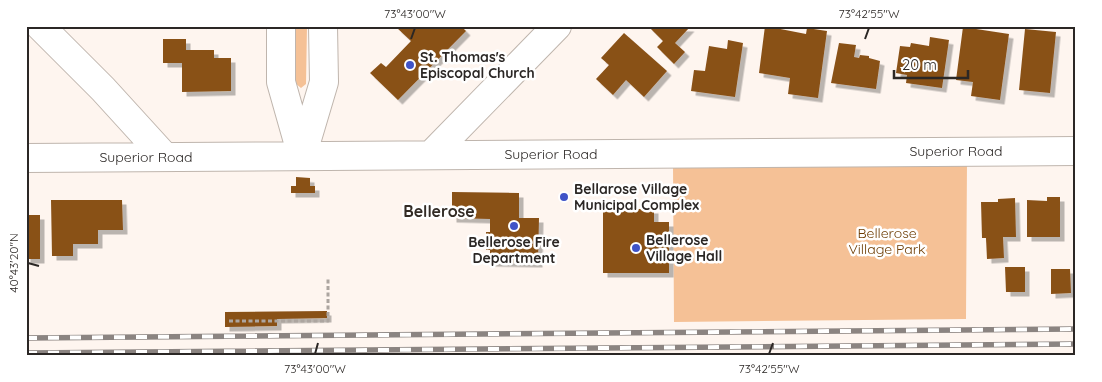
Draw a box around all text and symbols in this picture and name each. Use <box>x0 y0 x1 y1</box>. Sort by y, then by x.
text: 73°43'00"W <box>384 6 446 21</box>
text: 73°42'55"W <box>839 6 900 21</box>
place label: St. Thomas's Episcopal Church <box>420 48 535 82</box>
scale bar <box>894 48 968 80</box>
text: 20 m <box>902 55 937 74</box>
marker: St. Thomas's Episcopal Church <box>404 59 416 71</box>
street label: Superior Road <box>909 142 1003 160</box>
street label: Superior Road <box>504 145 598 163</box>
street label: Superior Road <box>99 148 193 166</box>
place label: Bellarose Village Municipal Complex <box>574 180 699 214</box>
marker: Bellarose Village Municipal Complex <box>558 191 570 203</box>
district label: Bellerose <box>403 201 475 221</box>
marker: Bellerose Fire Department <box>508 220 520 232</box>
park label: Bellerose Village Park <box>848 224 926 258</box>
place label: Bellerose Village Hall <box>646 231 722 265</box>
text: 40°43'20"N <box>6 233 21 293</box>
place label: Bellerose Fire Department <box>468 233 560 267</box>
marker: Bellerose Village Hall <box>630 242 642 254</box>
text: 73°43'00"W <box>284 361 346 376</box>
text: 73°42'55"W <box>739 361 800 376</box>

